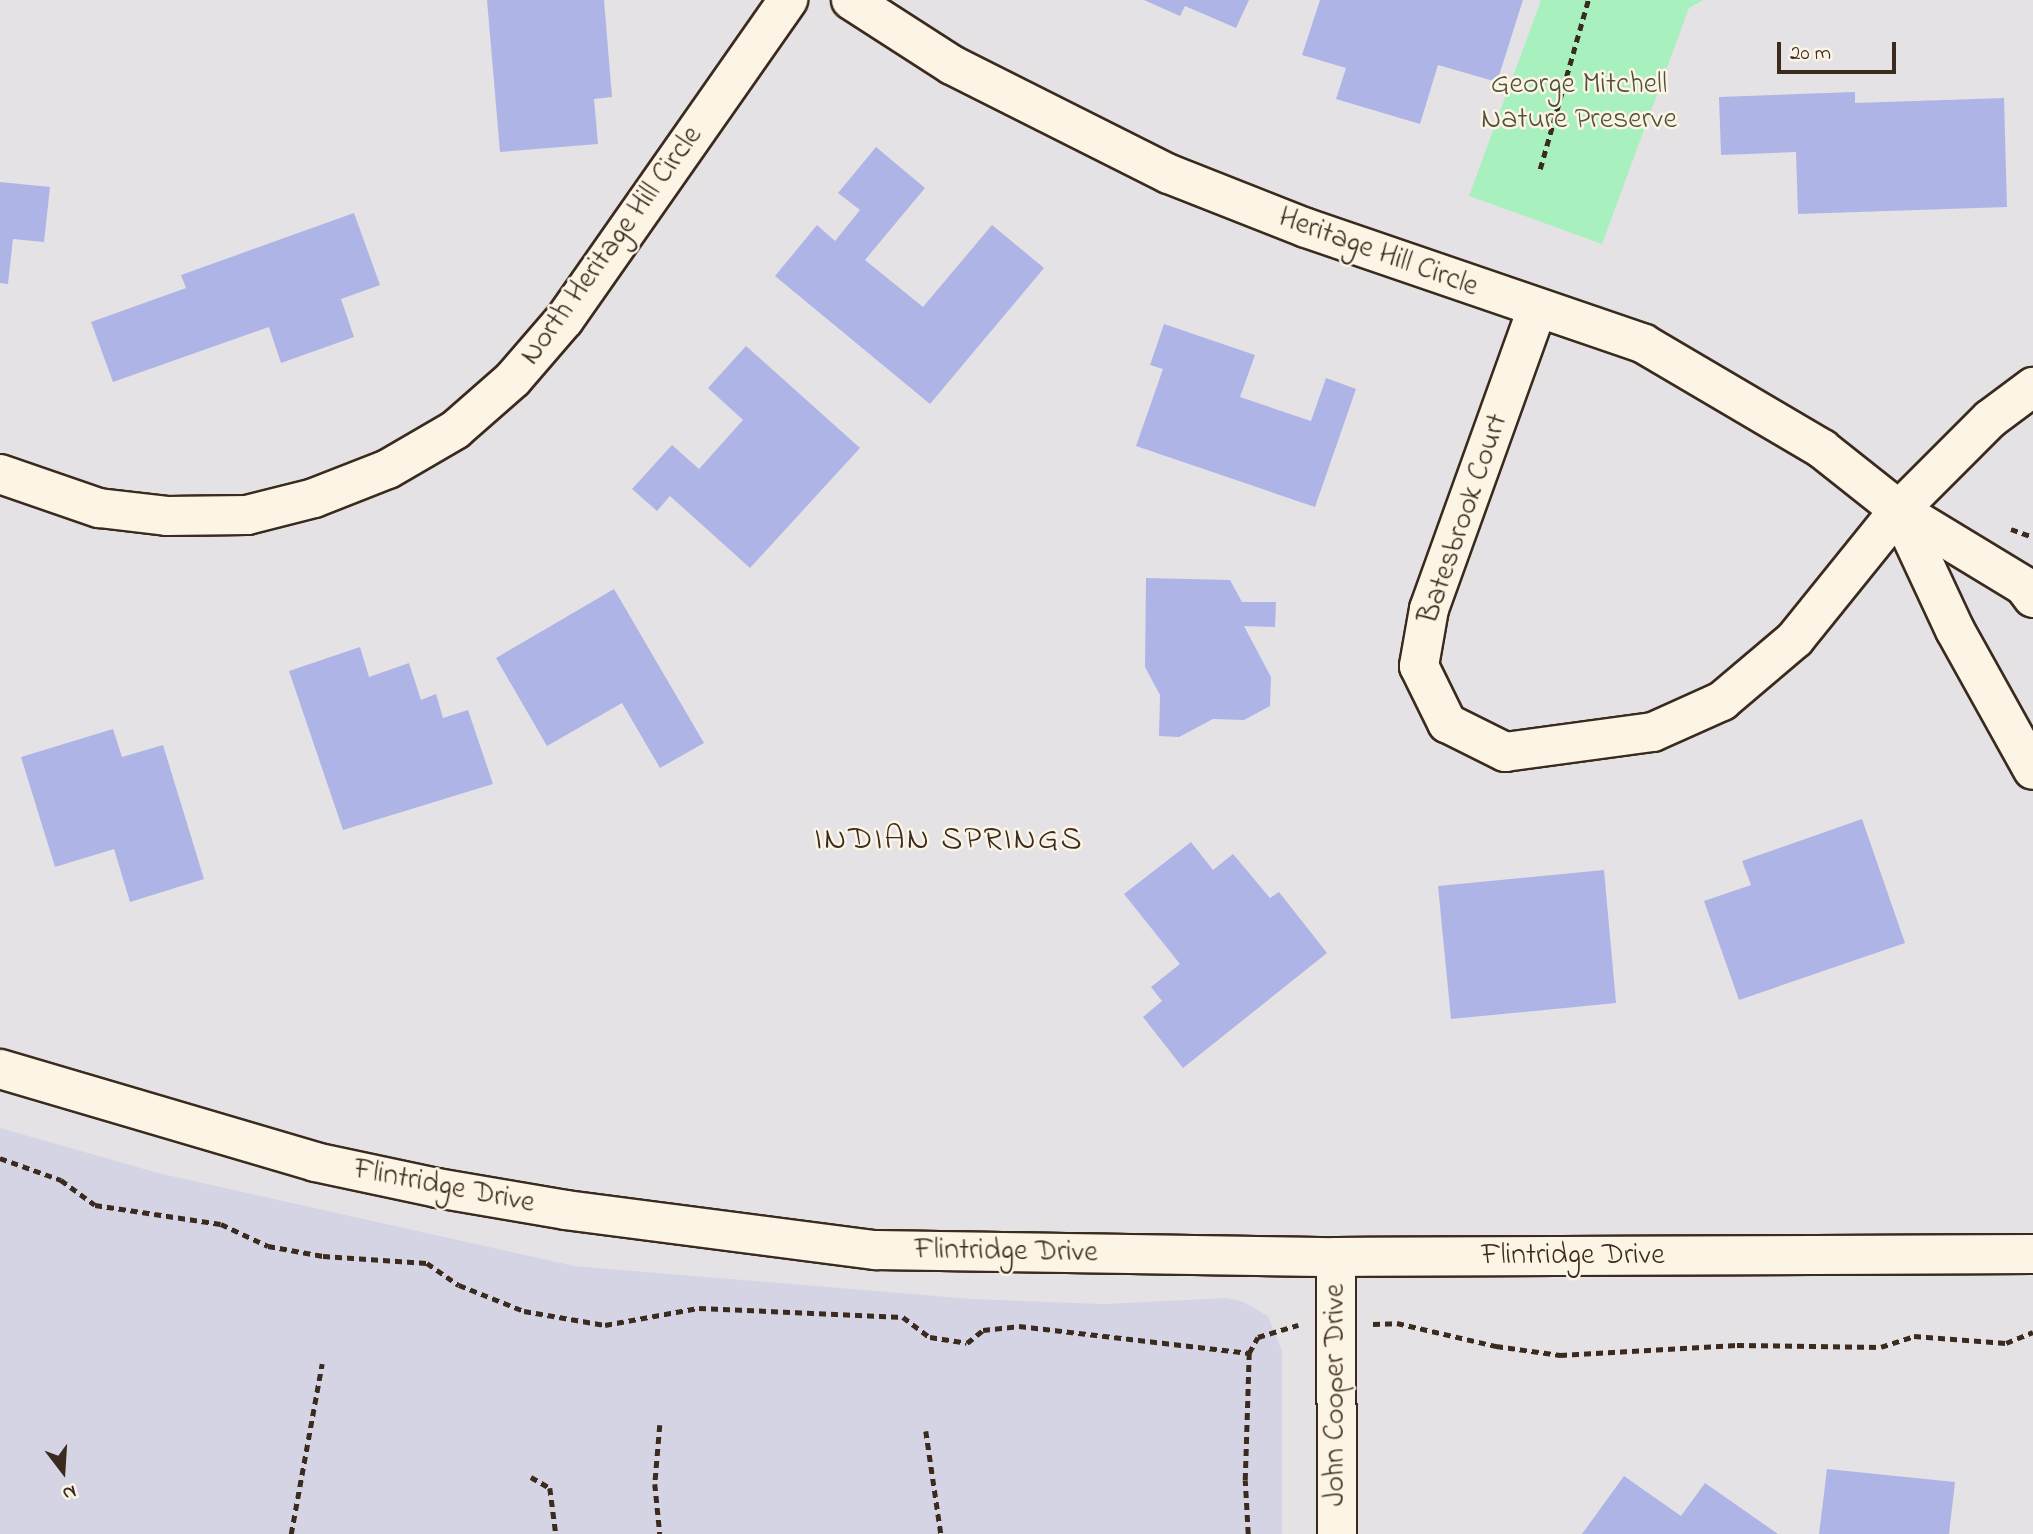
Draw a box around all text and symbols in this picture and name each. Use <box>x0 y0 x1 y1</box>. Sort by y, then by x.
scale bar <box>1781 28 1900 72</box>
text: 20 m <box>1790 39 1831 69</box>
park label: George Mitchell Nature Preserve <box>1481 67 1677 138</box>
street label: North Heritage Hill Circle <box>513 119 711 373</box>
street label: Heritage Hill Circle <box>1273 200 1483 306</box>
street label: Batesbrook Court <box>1411 409 1517 629</box>
district label: INDIAN SPRINGS <box>816 821 1082 861</box>
street label: Flintridge Drive <box>351 1152 537 1222</box>
street label: Flintridge Drive <box>914 1232 1098 1272</box>
street label: Flintridge Drive <box>1481 1238 1665 1274</box>
street label: John Cooper Drive <box>1318 1284 1354 1506</box>
north arrow <box>28 1436 98 1506</box>
text: N <box>59 1477 79 1506</box>

